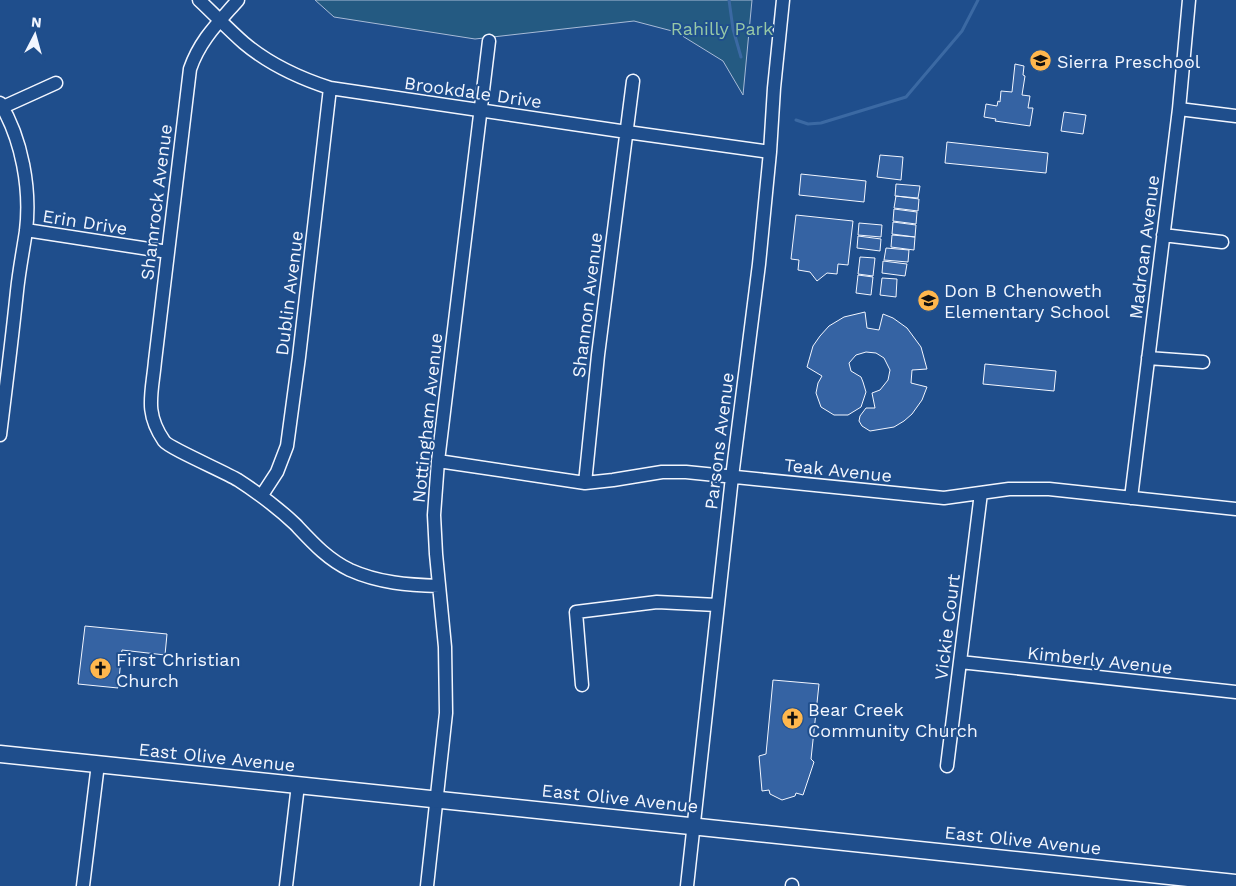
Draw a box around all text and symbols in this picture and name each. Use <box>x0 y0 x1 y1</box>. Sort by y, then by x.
north arrow <box>10 10 60 60</box>
text: N <box>30 14 42 31</box>
park label: Rahilly Park <box>671 18 773 39</box>
school or university icon: Sierra Preschool <box>1029 49 1053 73</box>
place label: Sierra Preschool <box>1057 51 1201 72</box>
street label: Brookdale Drive <box>403 72 543 112</box>
street label: Shamrock Avenue <box>136 123 176 281</box>
street label: Madroan Avenue <box>1125 174 1163 320</box>
street label: Erin Drive <box>41 205 129 239</box>
street label: Dublin Avenue <box>271 229 307 357</box>
street label: Shannon Avenue <box>568 231 606 379</box>
place label: Don B Chenoweth Elementary School <box>944 280 1110 322</box>
school or university icon: Don B Chenoweth Elementary School <box>916 288 940 312</box>
street label: Nottingham Avenue <box>408 332 446 504</box>
street label: Parsons Avenue <box>700 371 738 511</box>
street label: Teak Avenue <box>783 454 893 486</box>
street label: Vickie Court <box>930 572 964 681</box>
street label: Kimberly Avenue <box>1026 642 1174 678</box>
place label: First Christian Church <box>116 649 241 691</box>
church icon: First Christian Church <box>88 657 112 681</box>
place label: Bear Creek Community Church <box>808 699 978 741</box>
church icon: Bear Creek Community Church <box>780 707 804 731</box>
street label: East Olive Avenue <box>138 738 296 776</box>
street label: East Olive Avenue <box>541 779 699 817</box>
street label: East Olive Avenue <box>944 821 1102 859</box>

